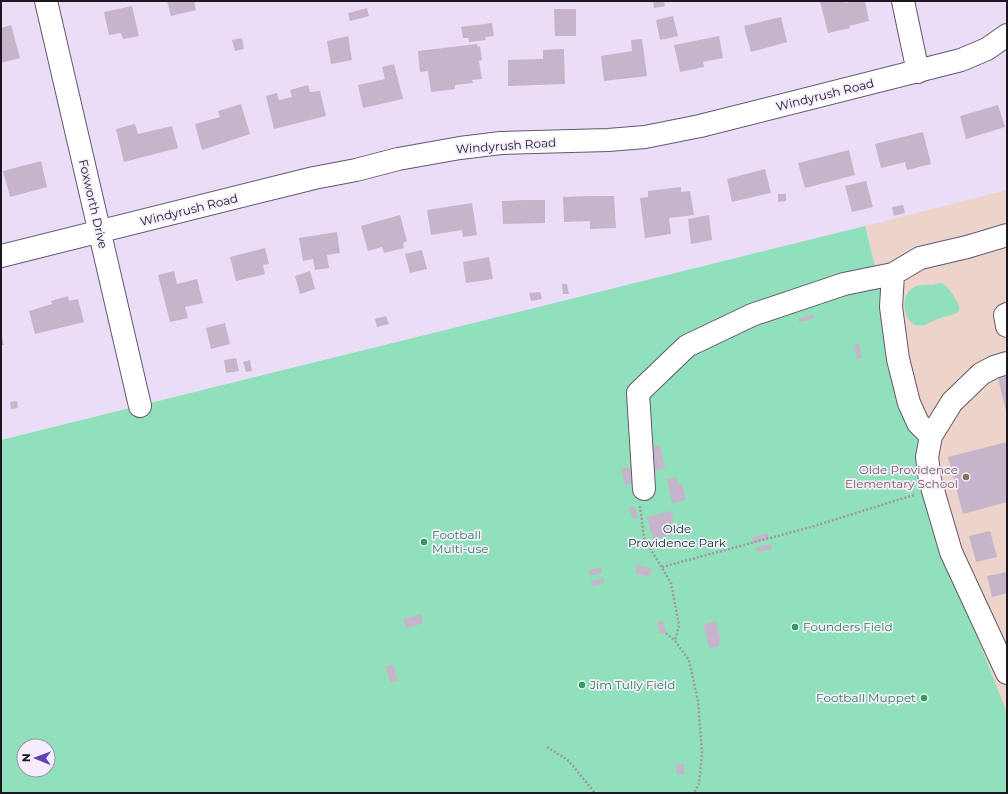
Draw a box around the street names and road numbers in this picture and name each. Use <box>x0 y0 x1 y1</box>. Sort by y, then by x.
street label: Windyrush Road <box>774 75 875 114</box>
street label: Windyrush Road <box>455 135 557 156</box>
street label: Foxworth Drive <box>76 158 111 250</box>
street label: Windyrush Road <box>138 190 239 229</box>

